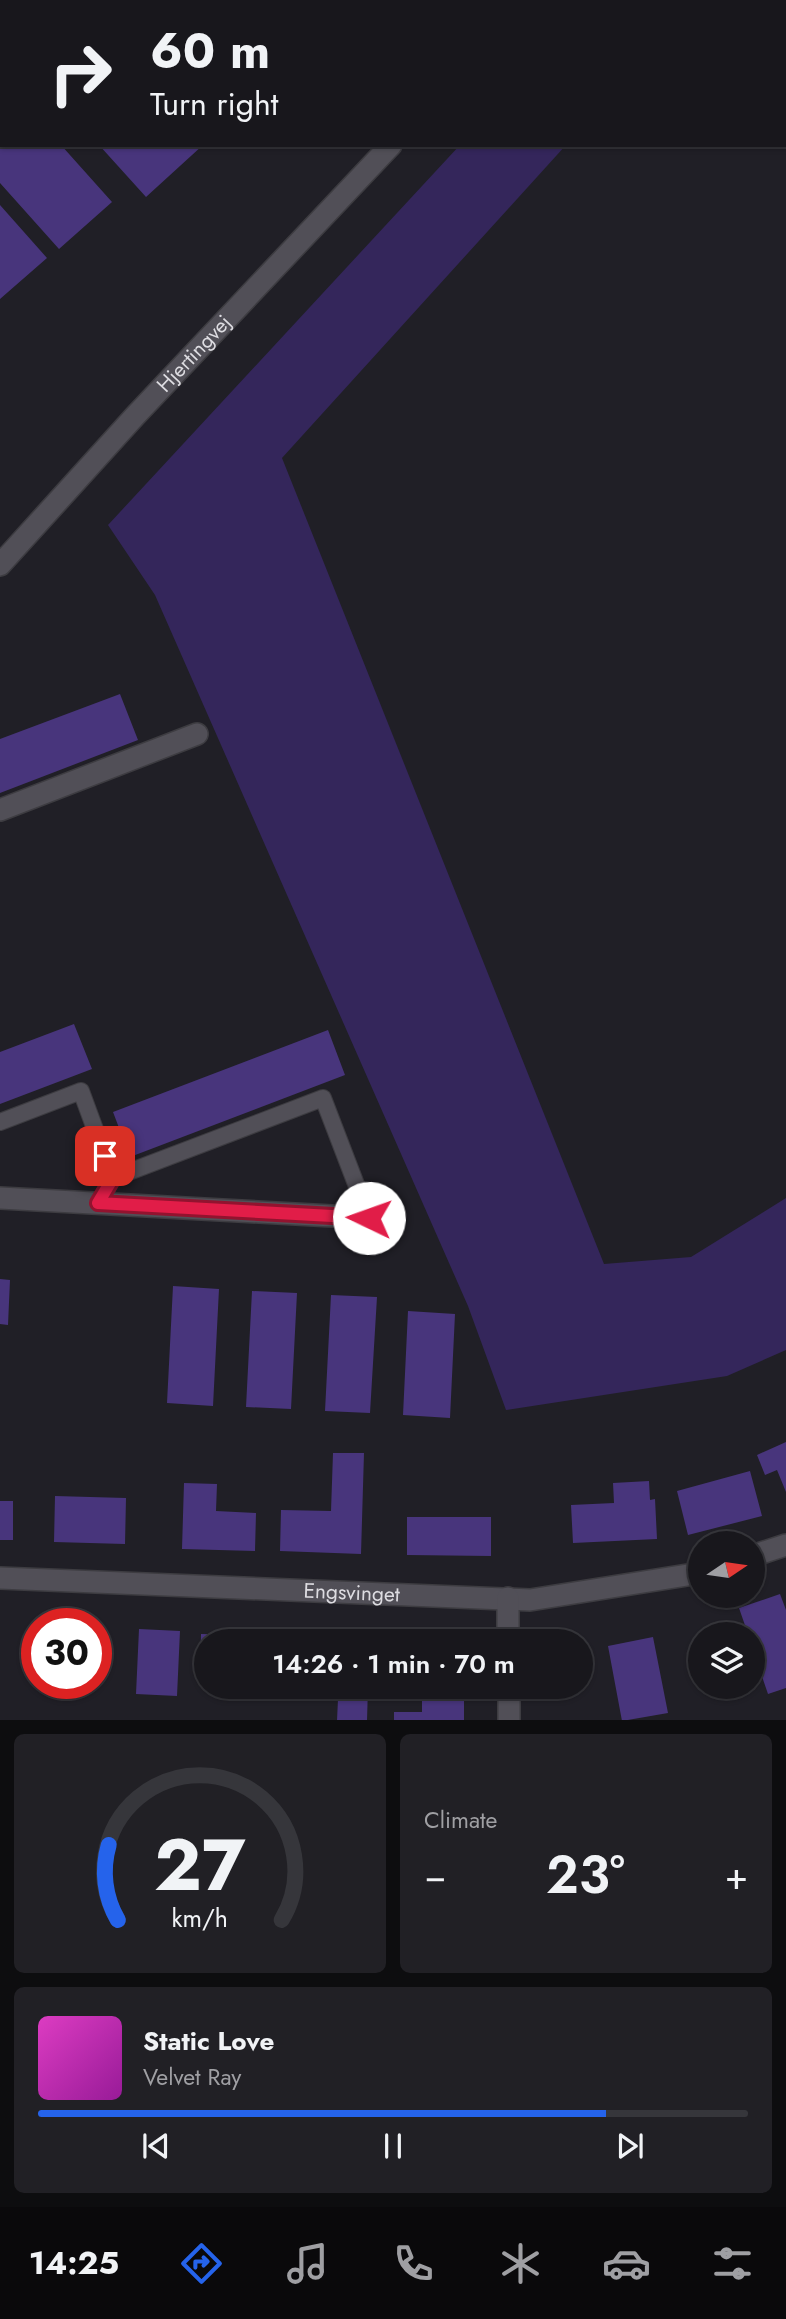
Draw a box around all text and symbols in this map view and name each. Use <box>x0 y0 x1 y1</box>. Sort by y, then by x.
text: 60 m <box>150 16 270 86</box>
icon: right <box>35 28 126 119</box>
text: Turn right <box>150 81 279 127</box>
street label: Hjertingvej <box>150 308 238 399</box>
pin <box>75 1126 135 1186</box>
icon: arrive <box>86 1137 124 1175</box>
position arrow <box>332 1181 406 1255</box>
north arrow <box>688 1531 765 1608</box>
map controls <box>688 1531 765 1699</box>
street label: Engsvinget <box>303 1576 401 1610</box>
speed limit sign: 30 <box>21 1608 112 1699</box>
button: layers <box>688 1622 765 1699</box>
text: 14:26 · 1 min · 70 m <box>272 1645 515 1683</box>
text: Climate <box>424 1803 497 1837</box>
text: 27 <box>154 1812 246 1917</box>
text: 23° <box>546 1837 625 1913</box>
text: − <box>424 1848 446 1903</box>
text: + <box>725 1848 748 1903</box>
text: km/h <box>172 1899 228 1935</box>
text: Static Love <box>143 2022 275 2060</box>
text: Velvet Ray <box>143 2060 241 2094</box>
icon: previous <box>137 2127 175 2165</box>
icon: pause <box>374 2127 412 2165</box>
icon: next <box>611 2127 649 2165</box>
icon: directions <box>177 2239 226 2288</box>
icon: music <box>283 2239 332 2288</box>
icon: phone <box>389 2239 438 2288</box>
icon: climate <box>496 2239 545 2288</box>
icon: car <box>602 2239 651 2288</box>
icon: filters <box>708 2239 757 2288</box>
text: 14:25 <box>29 2240 119 2286</box>

